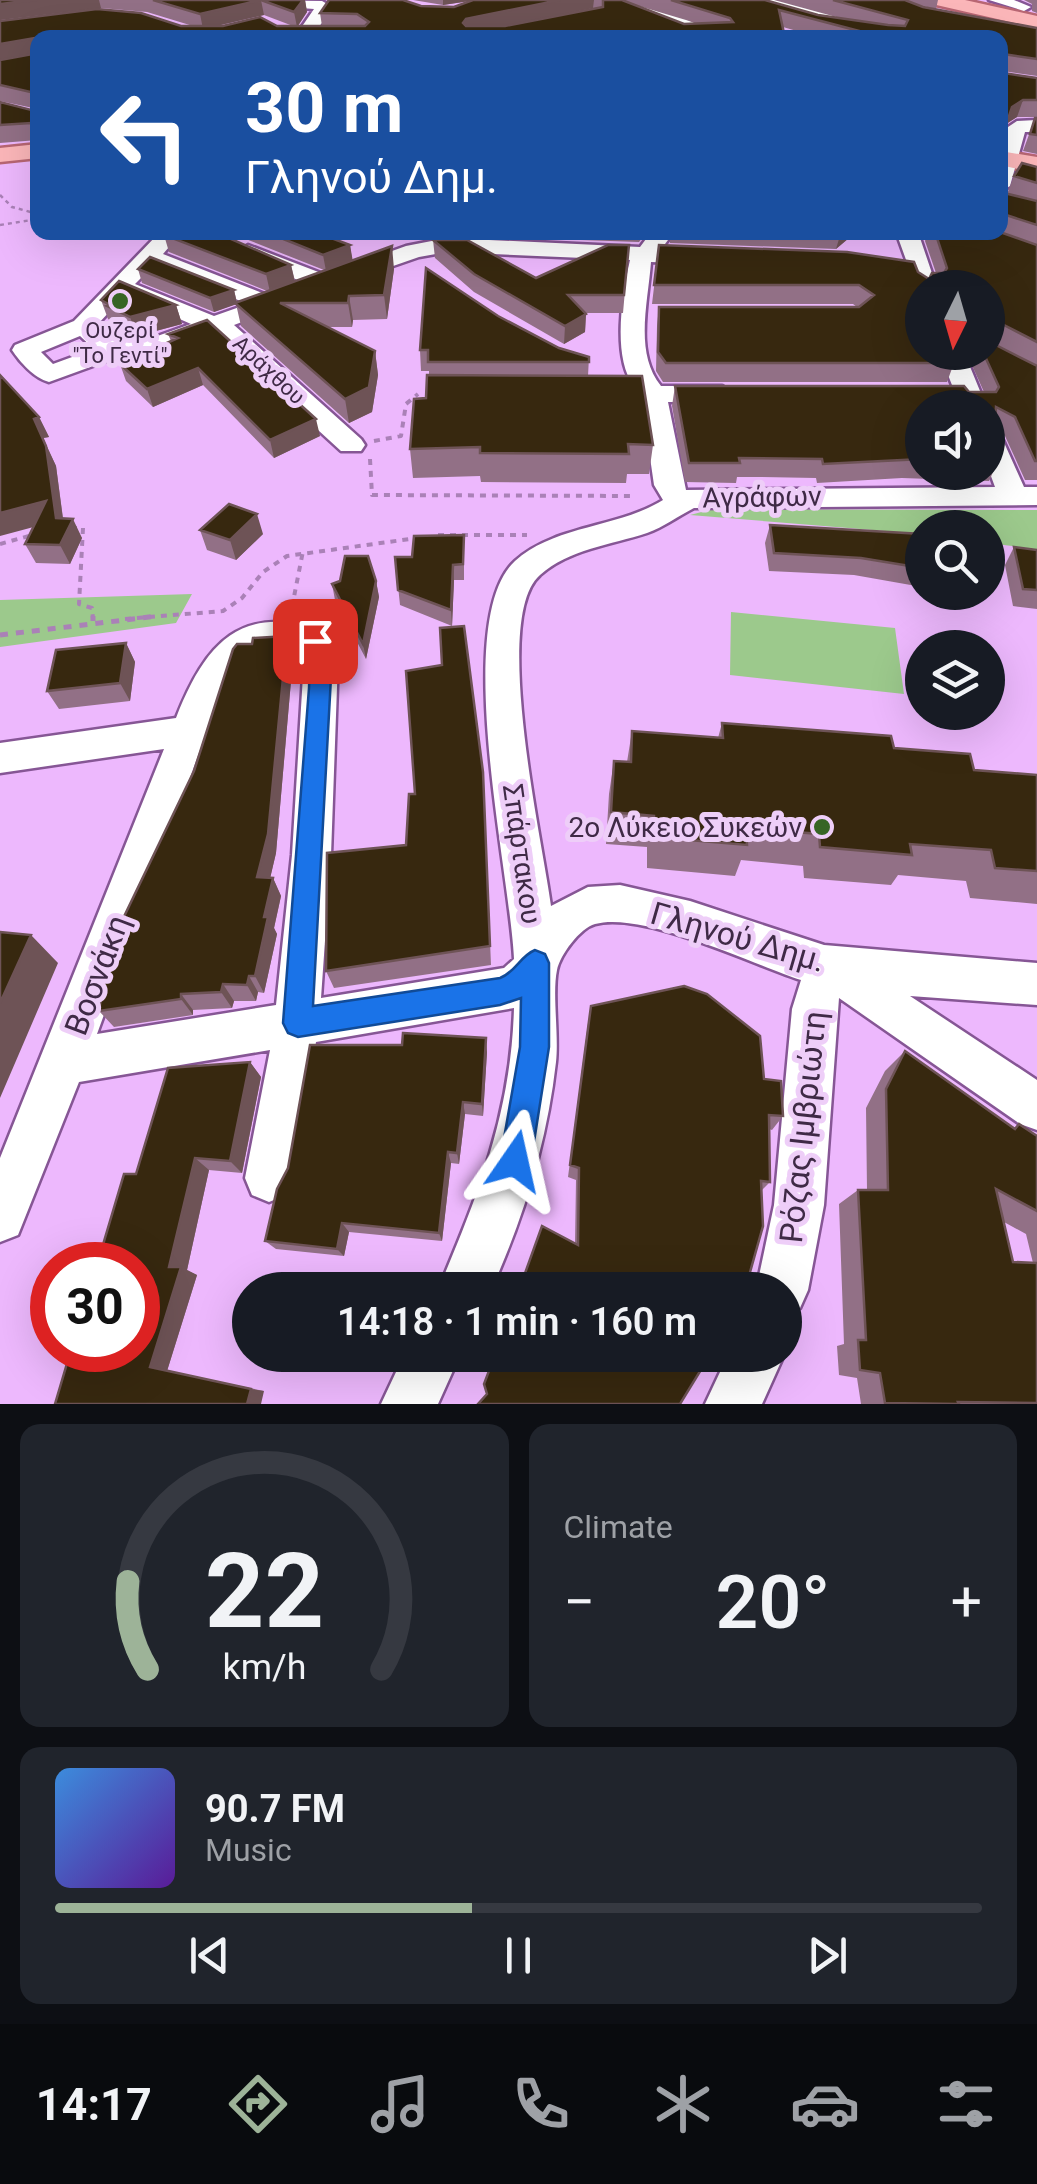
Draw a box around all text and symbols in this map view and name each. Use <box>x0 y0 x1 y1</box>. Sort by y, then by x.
text: 30 m <box>245 67 403 149</box>
icon: left <box>80 70 210 200</box>
text: Γληνού Δημ. <box>245 151 498 204</box>
north arrow <box>905 270 1005 370</box>
map controls <box>905 270 1005 730</box>
marker: Ουζερί "Το Γεντί" <box>109 290 131 312</box>
place label: Ουζερί "Το Γεντί" <box>72 318 168 368</box>
street label: Αράχθου <box>228 331 310 409</box>
button: sound <box>905 390 1005 490</box>
street label: Αγράφων <box>702 479 822 515</box>
button: search <box>905 510 1005 610</box>
pin <box>273 599 358 684</box>
icon: arrive <box>288 614 343 669</box>
button: layers <box>905 630 1005 730</box>
street label: Σπάρτακου <box>496 782 548 926</box>
place label: 2ο Λύκειο Συκεών <box>569 811 802 844</box>
marker: 2ο Λύκειο Συκεών <box>811 816 833 838</box>
street label: Γληνού Δημ. <box>646 894 830 980</box>
street label: Βοσνάκη <box>57 910 137 1040</box>
street label: Ρόζας Ιμβριώτη <box>772 1009 834 1245</box>
position arrow <box>463 1109 567 1213</box>
speed limit sign: 30 <box>30 1242 160 1372</box>
text: 14:18 · 1 min · 160 m <box>337 1300 697 1344</box>
text: Climate <box>564 1508 673 1546</box>
text: 22 <box>205 1531 324 1652</box>
text: 20° <box>716 1558 830 1646</box>
text: − <box>564 1570 595 1634</box>
text: + <box>951 1570 982 1634</box>
text: km/h <box>222 1646 306 1688</box>
text: 90.7 FM <box>205 1787 345 1831</box>
text: Music <box>205 1831 292 1869</box>
icon: previous <box>182 1928 237 1983</box>
icon: pause <box>491 1928 546 1983</box>
icon: next <box>800 1928 855 1983</box>
icon: directions <box>223 2069 293 2139</box>
icon: music <box>365 2069 435 2139</box>
icon: phone <box>506 2069 576 2139</box>
icon: climate <box>648 2069 718 2139</box>
icon: car <box>790 2069 860 2139</box>
icon: filters <box>931 2069 1001 2139</box>
text: 14:17 <box>36 2078 152 2131</box>

